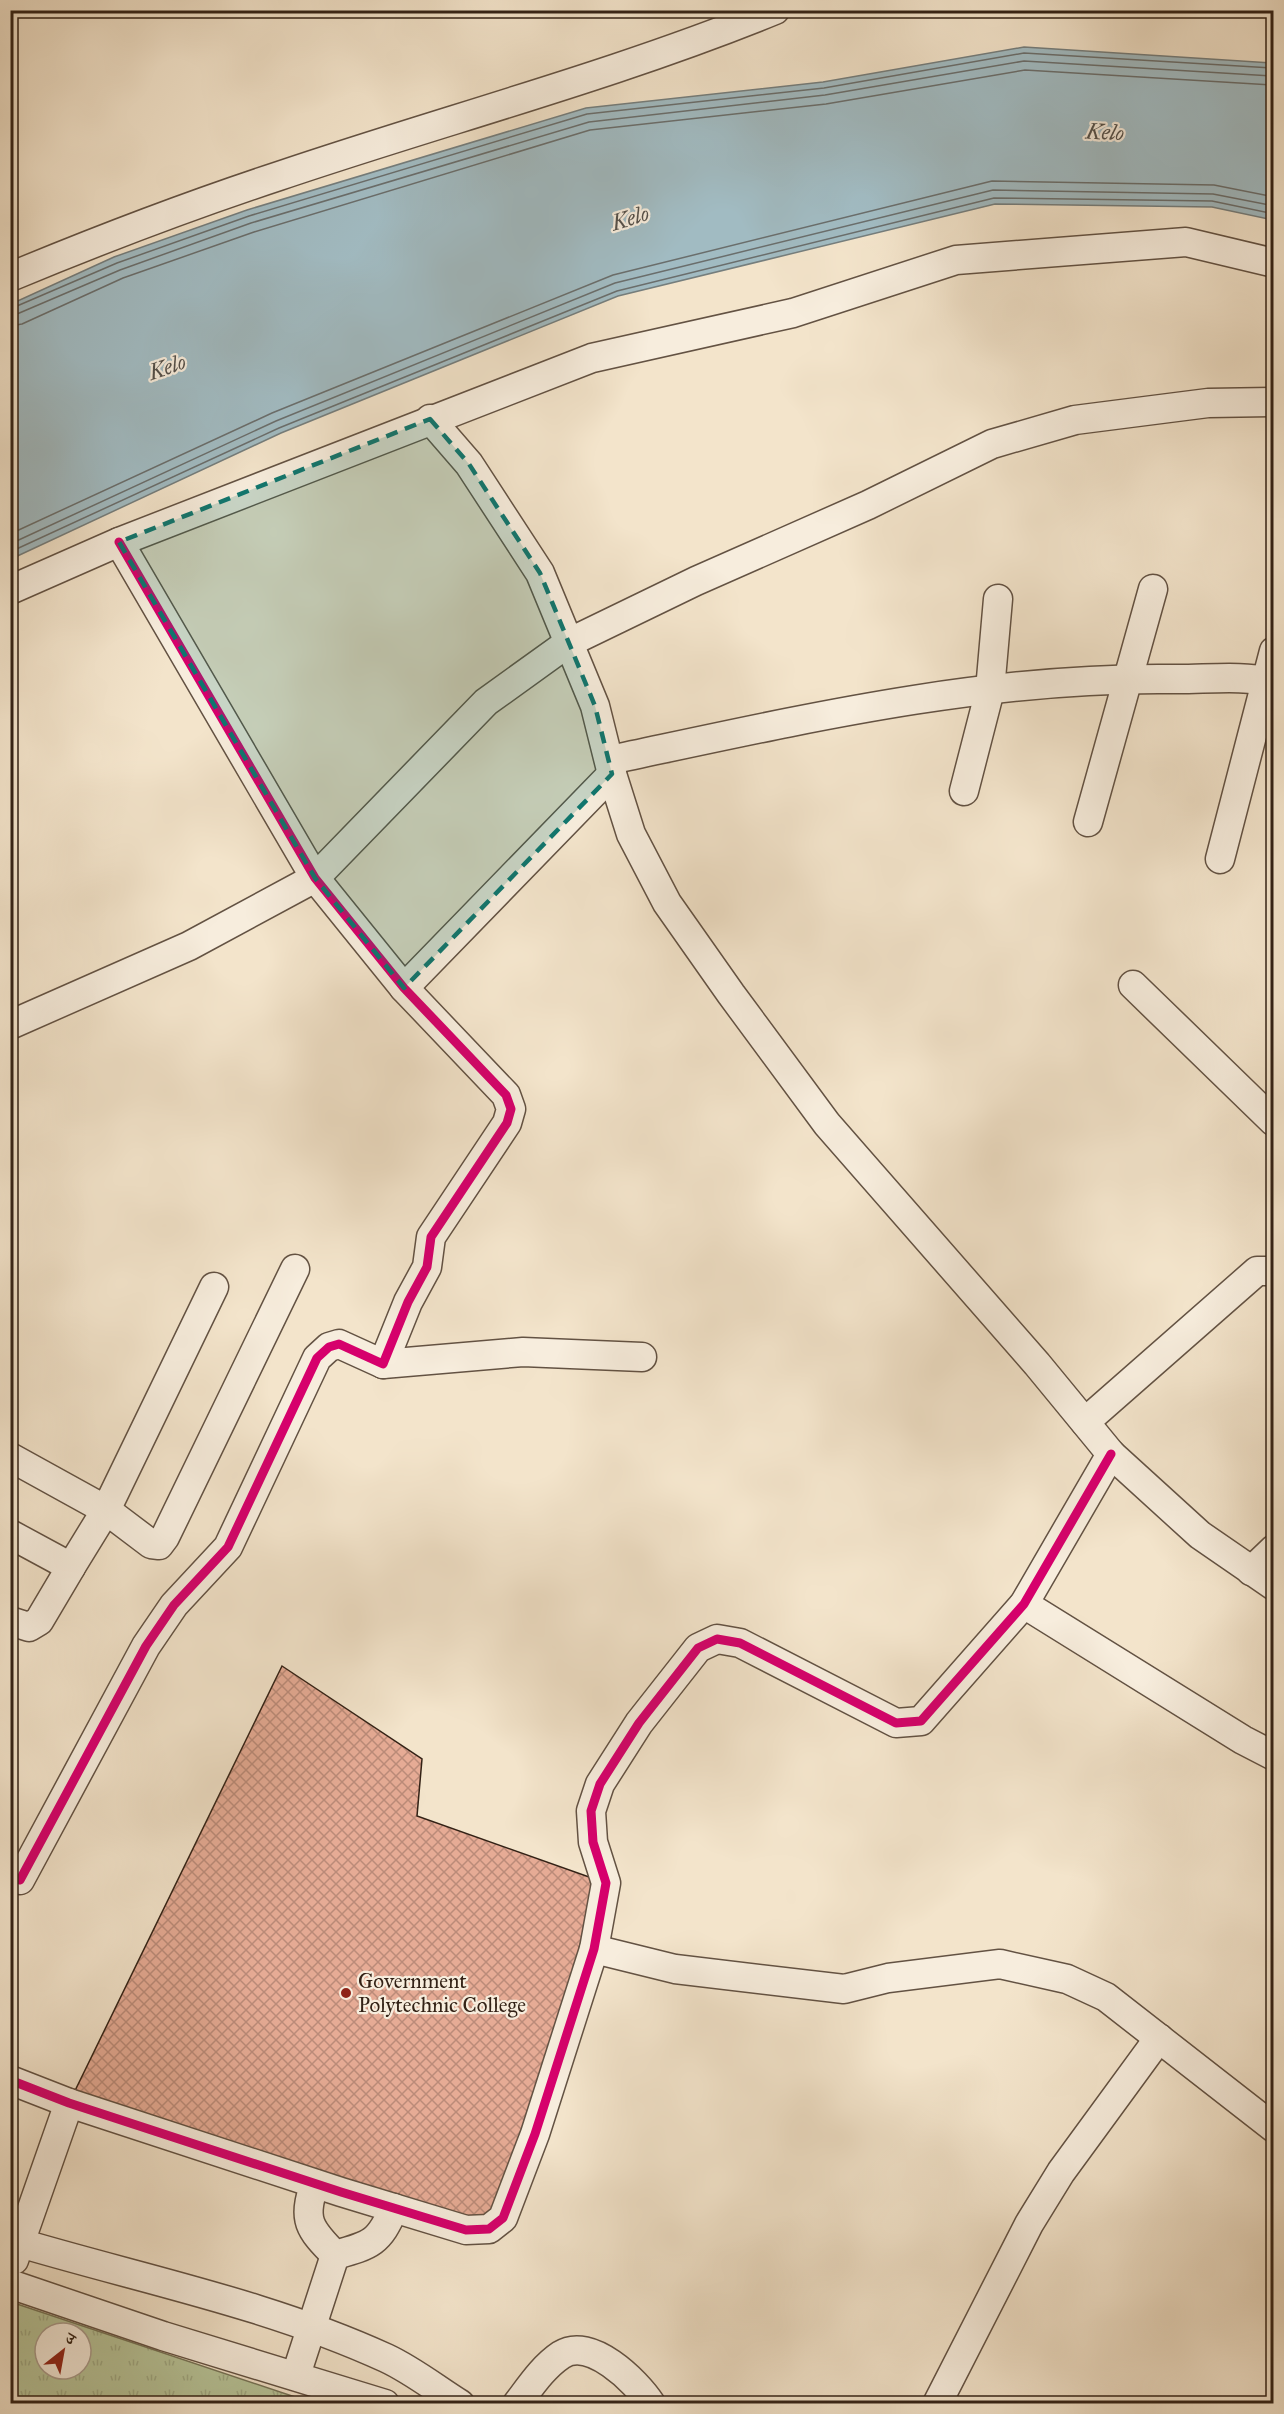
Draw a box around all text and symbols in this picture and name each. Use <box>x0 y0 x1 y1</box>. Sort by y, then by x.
water label: Kelo <box>1084 117 1125 146</box>
water label: Kelo <box>607 200 652 237</box>
water label: Kelo <box>144 348 189 386</box>
place label: Government Polytechnic College <box>358 1968 526 2018</box>
marker: Government Polytechnic College <box>339 1986 353 2000</box>
north arrow <box>33 2321 93 2381</box>
text: उ <box>61 2328 80 2350</box>

